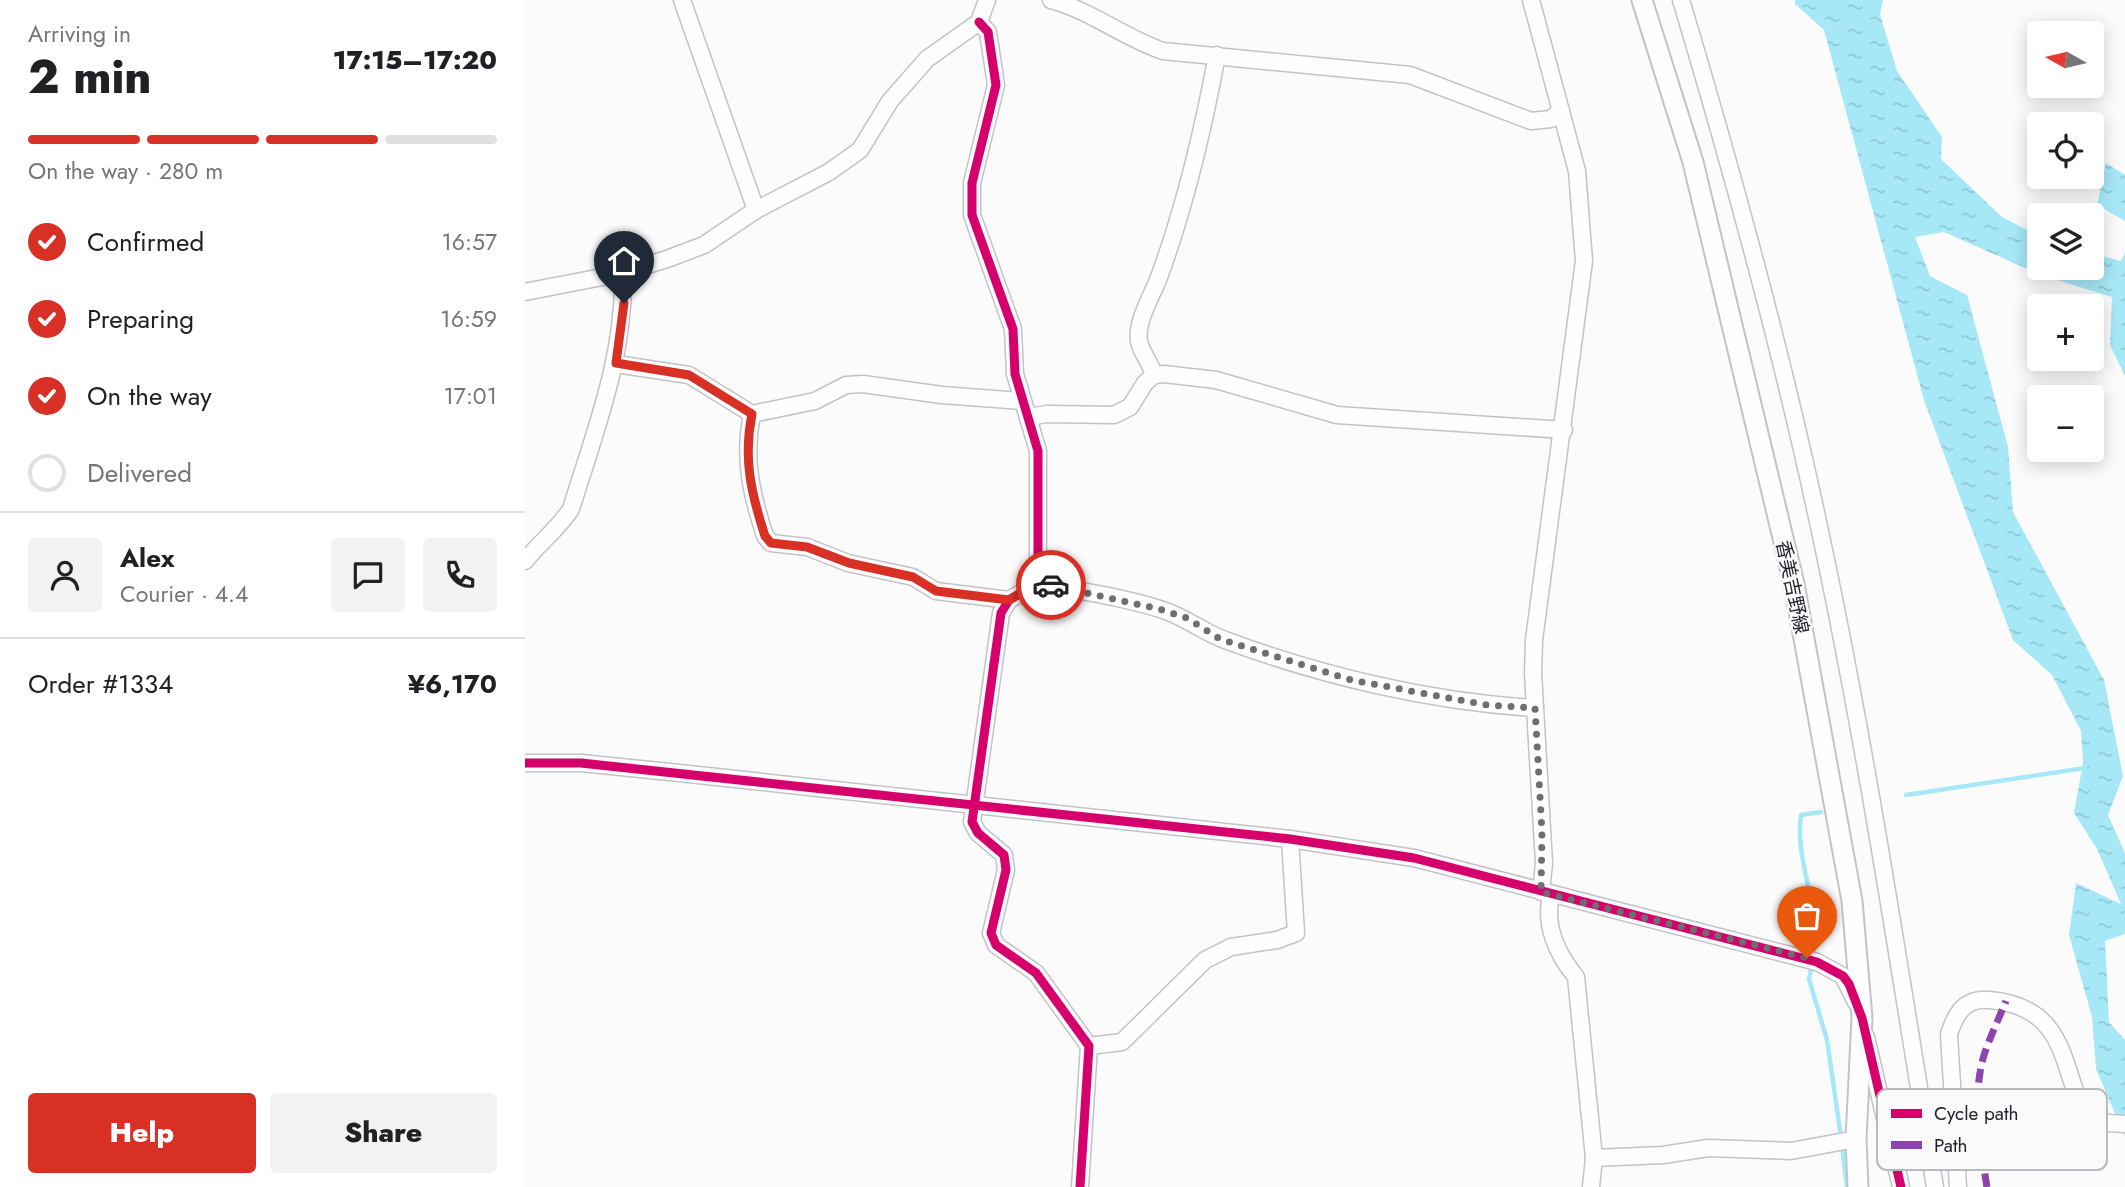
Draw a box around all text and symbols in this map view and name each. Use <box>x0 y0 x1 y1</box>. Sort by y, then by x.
text: Arriving in <box>28 17 131 51</box>
north arrow <box>2027 21 2103 98</box>
map controls <box>2027 21 2104 462</box>
text: 17:15–17:20 <box>333 41 497 79</box>
text: 2 min <box>28 44 152 110</box>
button: locate <box>2027 112 2104 189</box>
text: On the way · 280 m <box>28 154 223 188</box>
button: layers <box>2027 203 2104 280</box>
icon: check <box>28 223 66 261</box>
text: Confirmed <box>87 223 204 261</box>
text: 16:57 <box>441 225 497 259</box>
pin <box>594 231 654 303</box>
icon: home <box>605 242 643 280</box>
button: + <box>2027 294 2104 371</box>
icon: check <box>28 300 66 338</box>
text: Preparing <box>87 300 194 338</box>
text: 16:59 <box>440 302 497 336</box>
icon: check <box>28 377 66 415</box>
text: On the way <box>87 377 212 415</box>
text: 17:01 <box>444 379 497 413</box>
button: − <box>2027 385 2104 462</box>
text: Delivered <box>87 454 192 492</box>
button: person <box>28 538 102 612</box>
button: chat <box>331 538 405 612</box>
button: phone <box>423 538 497 612</box>
street label: 香美吉野線 <box>1769 538 1816 636</box>
text: Alex <box>120 539 174 577</box>
courier <box>1016 550 1086 620</box>
icon: car <box>1032 566 1070 604</box>
text: Courier · 4.4 <box>120 577 248 611</box>
text: Order #1334 <box>28 665 173 703</box>
text: ¥6,170 <box>408 665 497 703</box>
pin <box>1777 886 1837 958</box>
icon: bag <box>1788 897 1826 935</box>
legend <box>1877 1089 2107 1170</box>
button: Help <box>28 1093 256 1173</box>
button: Share <box>270 1093 497 1173</box>
text: Cycle path <box>1934 1100 2019 1127</box>
text: Path <box>1934 1132 1968 1159</box>

